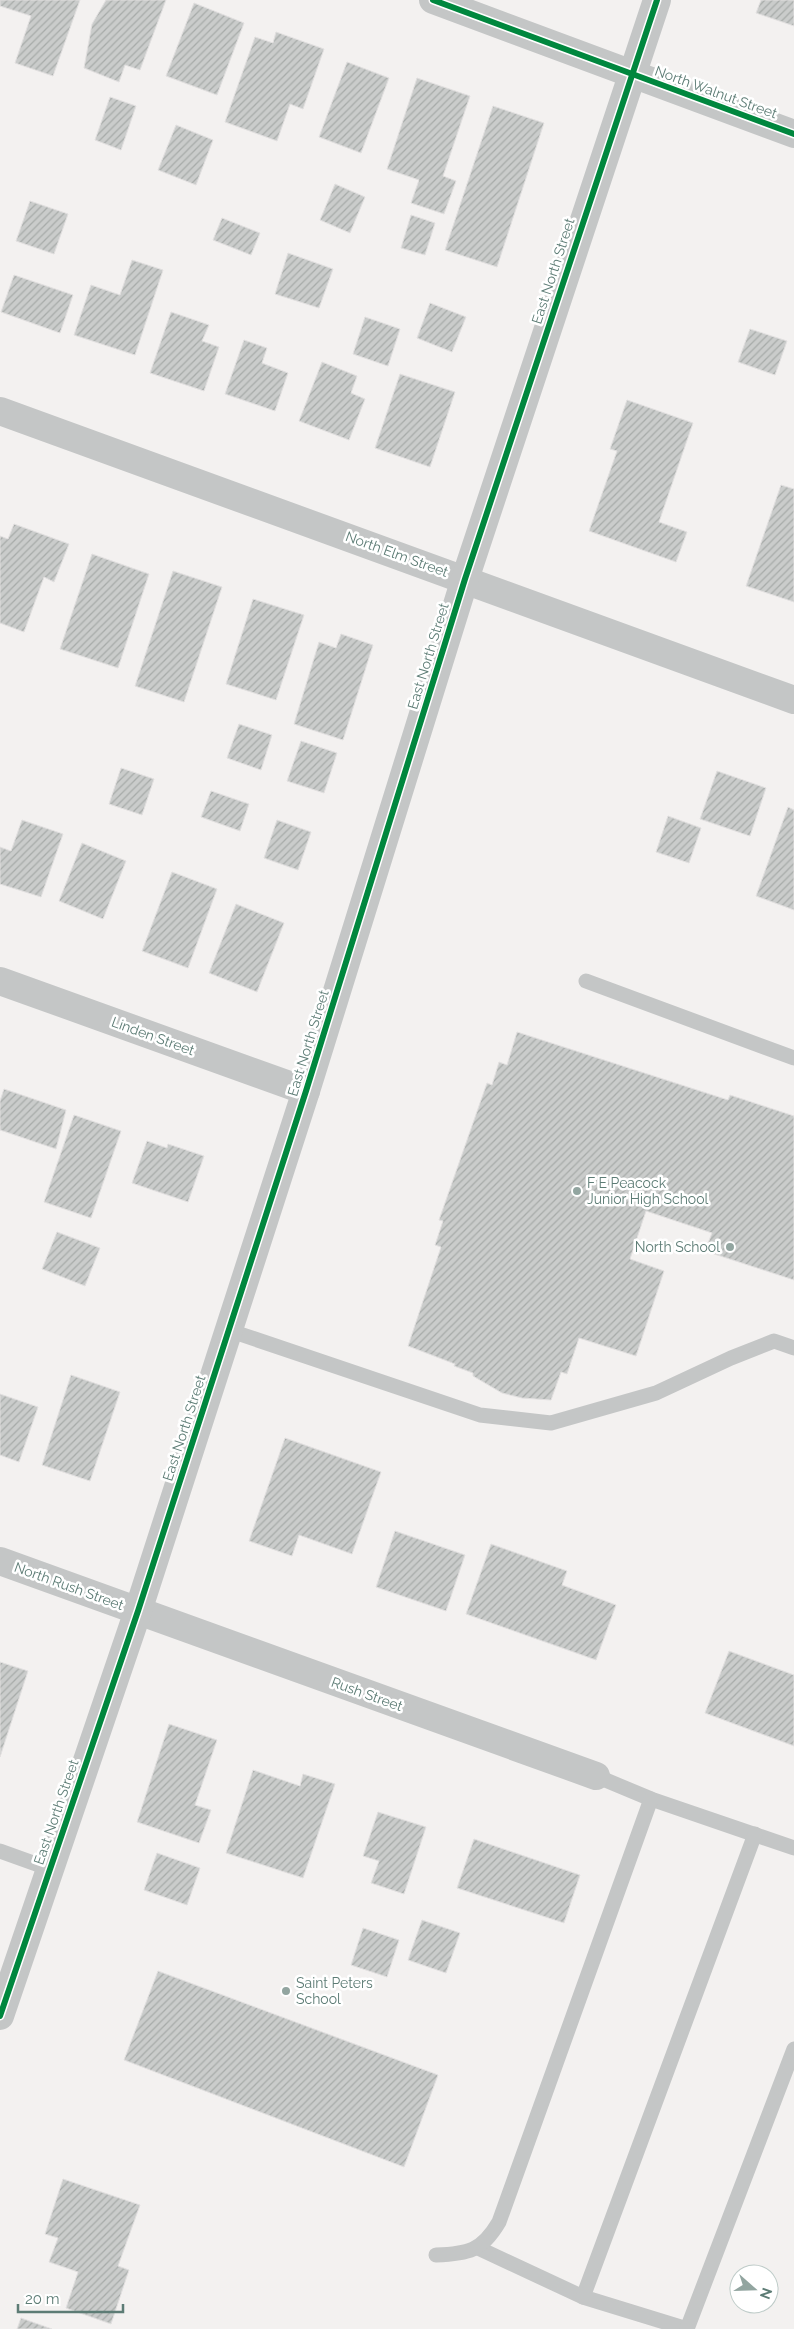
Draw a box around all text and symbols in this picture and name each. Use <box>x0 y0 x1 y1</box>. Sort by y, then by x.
street label: North Walnut Street <box>653 62 780 122</box>
street label: East North Street <box>528 216 578 326</box>
street label: North Elm Street <box>344 528 451 580</box>
street label: East North Street <box>404 601 452 711</box>
street label: East North Street <box>284 988 332 1098</box>
street label: Linden Street <box>109 1014 197 1058</box>
place label: F E Peacock Junior High School <box>587 1175 708 1207</box>
marker: F E Peacock Junior High School <box>571 1185 583 1197</box>
place label: North School <box>635 1239 720 1255</box>
marker: North School <box>724 1241 736 1253</box>
street label: East North Street <box>159 1373 209 1483</box>
street label: North Rush Street <box>12 1559 126 1613</box>
street label: Rush Street <box>329 1674 405 1714</box>
street label: East North Street <box>30 1757 82 1867</box>
place label: Saint Peters School <box>296 1975 373 2007</box>
marker: Saint Peters School <box>280 1985 292 1997</box>
north arrow <box>729 2264 779 2314</box>
scale bar <box>18 2282 122 2314</box>
text: N <box>757 2286 776 2301</box>
text: 20 m <box>25 2290 60 2308</box>

